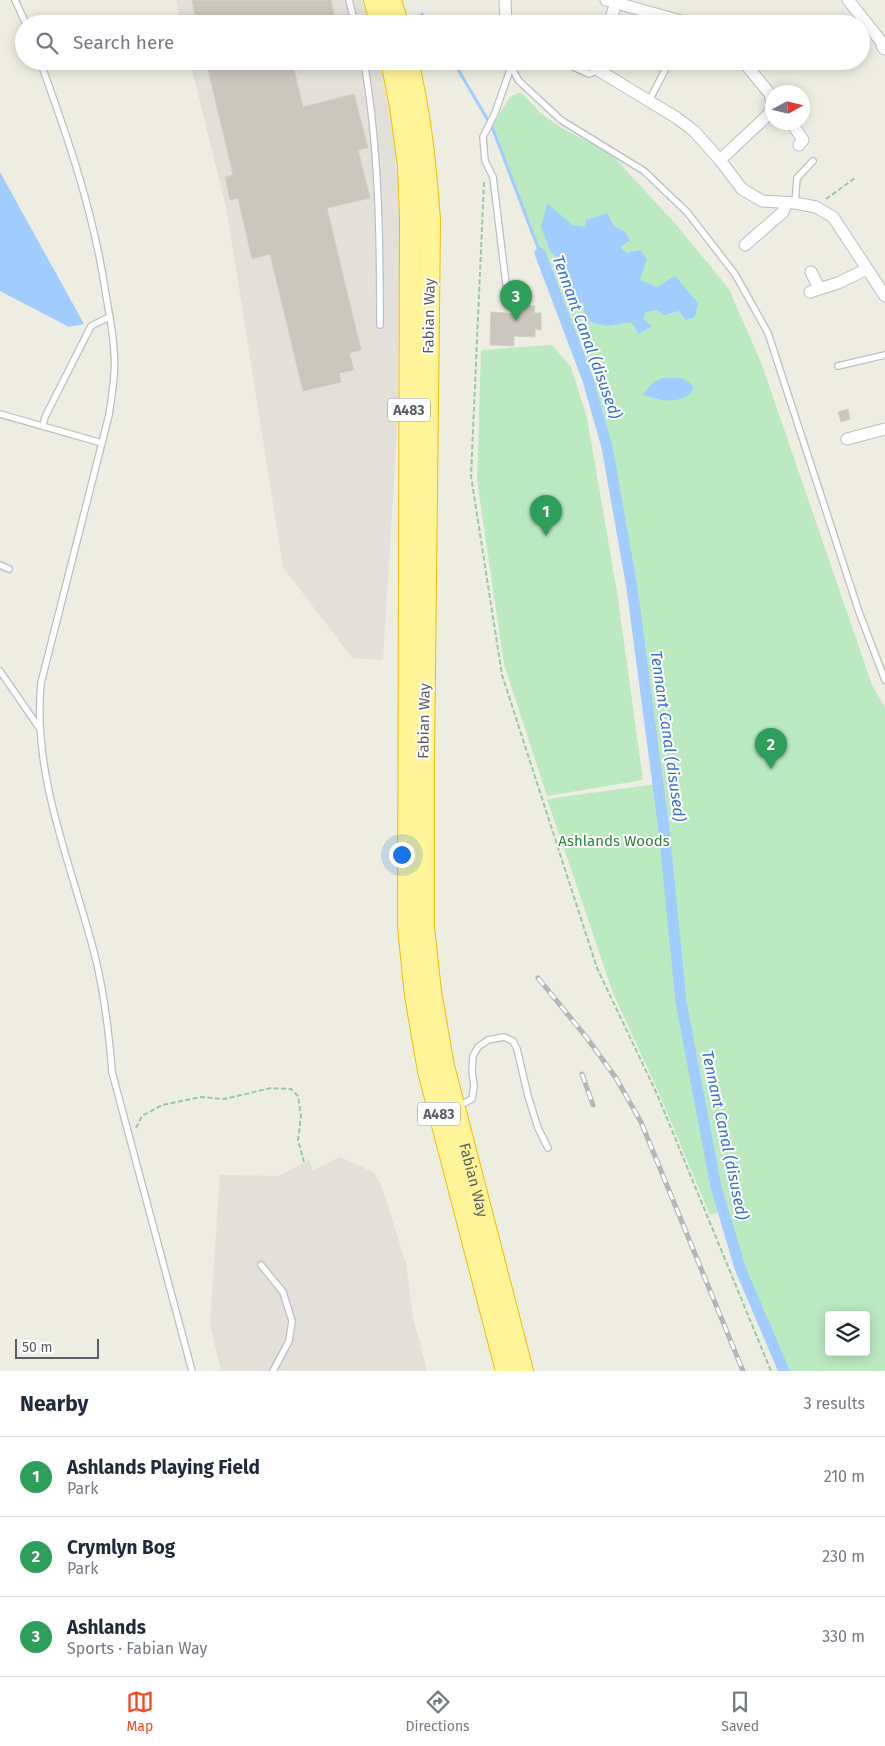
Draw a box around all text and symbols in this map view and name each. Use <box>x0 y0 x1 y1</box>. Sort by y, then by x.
search box <box>15 15 870 70</box>
icon: search <box>33 29 61 57</box>
text: Search here <box>73 31 174 54</box>
north arrow <box>765 85 810 130</box>
water label: Tennant Canal (disused) <box>549 253 625 421</box>
street label: Fabian Way <box>419 277 439 354</box>
pin: 3 <box>500 280 532 321</box>
road number: A483 <box>388 398 430 422</box>
pin: 1 <box>530 495 562 536</box>
water label: Tennant Canal (disused) <box>647 649 689 823</box>
street label: Fabian Way <box>414 682 434 759</box>
pin: 2 <box>755 728 787 769</box>
park label: Ashlands Woods <box>558 832 670 850</box>
your location <box>389 842 415 868</box>
water label: Tennant Canal (disused) <box>698 1049 752 1221</box>
road number: A483 <box>418 1102 460 1126</box>
street label: Fabian Way <box>455 1141 492 1220</box>
map controls <box>825 1311 870 1356</box>
button: layers <box>825 1311 870 1356</box>
scale bar <box>15 1336 99 1359</box>
text: 50 m <box>22 1339 53 1356</box>
text: Nearby <box>20 1391 88 1417</box>
text: 3 results <box>804 1394 865 1413</box>
text: Ashlands Playing Field <box>67 1456 260 1479</box>
text: 1 <box>32 1467 40 1486</box>
text: 210 m <box>824 1467 865 1486</box>
text: Park <box>67 1479 99 1498</box>
text: Crymlyn Bog <box>67 1536 175 1559</box>
text: 2 <box>32 1547 40 1566</box>
text: 230 m <box>822 1547 865 1566</box>
text: Park <box>67 1559 99 1578</box>
text: Ashlands <box>67 1616 146 1639</box>
text: 3 <box>32 1627 40 1646</box>
text: 330 m <box>822 1627 865 1646</box>
text: Sports · Fabian Way <box>67 1639 207 1658</box>
tab: Map <box>126 1688 154 1735</box>
tab: Directions <box>405 1688 470 1735</box>
tab: Saved <box>721 1688 759 1735</box>

